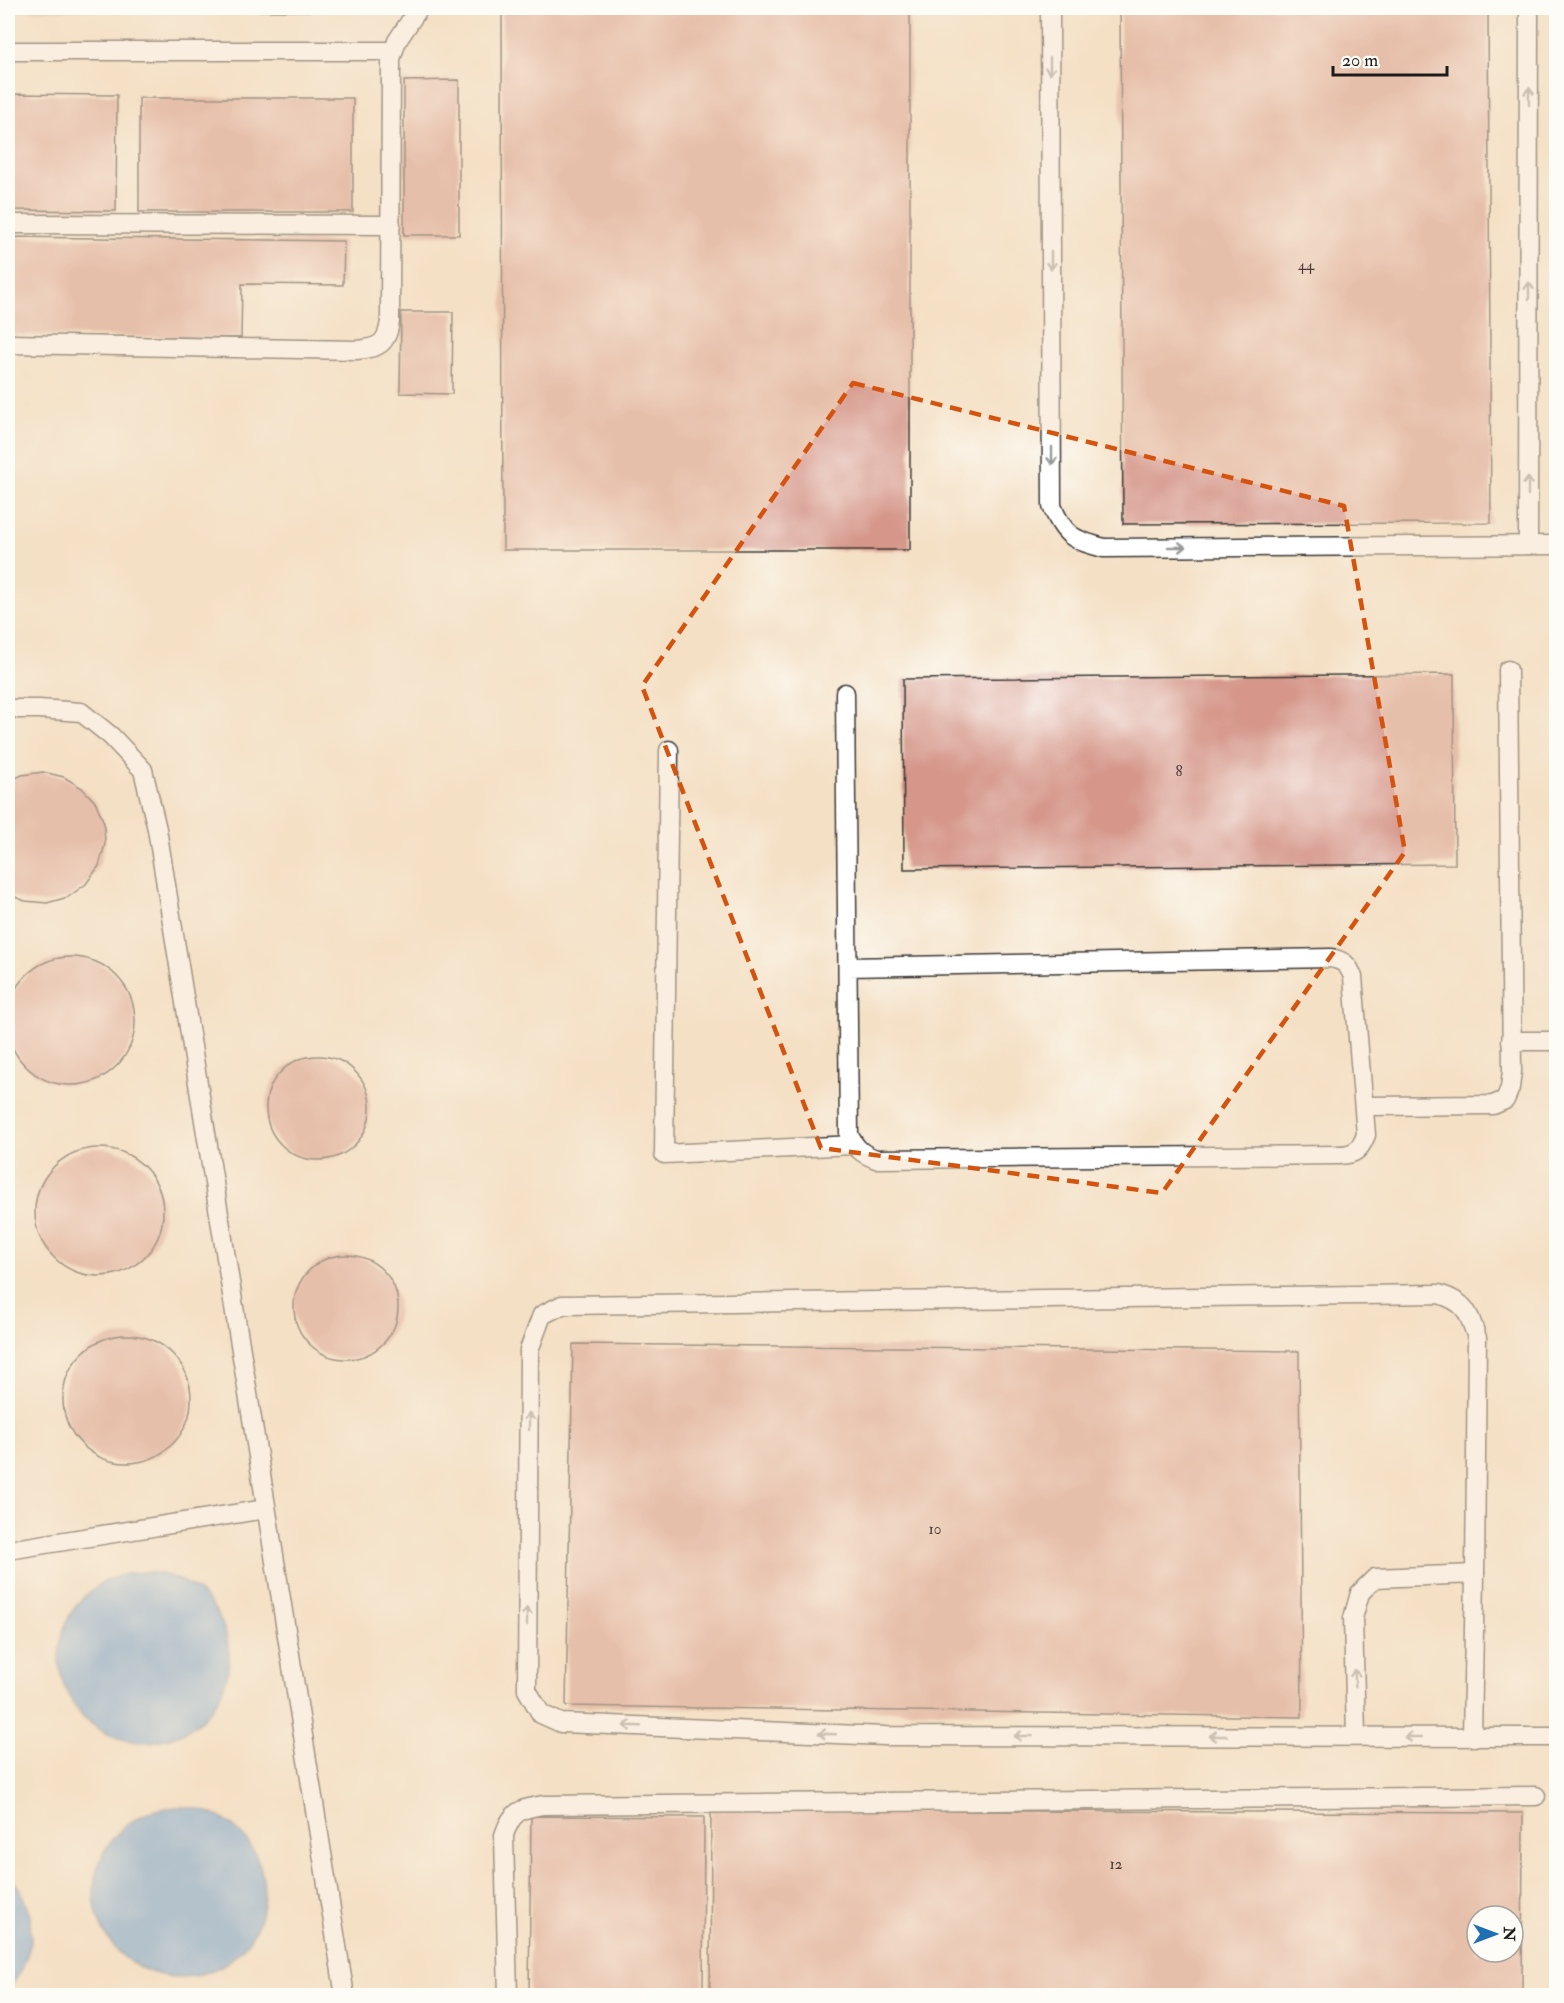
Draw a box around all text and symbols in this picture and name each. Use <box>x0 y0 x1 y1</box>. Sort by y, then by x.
scale bar <box>1333 39 1447 77</box>
text: 20 m <box>1342 49 1378 72</box>
one-way arrow <box>1044 55 1056 75</box>
one-way arrow <box>1523 87 1535 107</box>
one-way arrow <box>1045 250 1057 270</box>
house number: 44 <box>1298 256 1315 275</box>
one-way arrow <box>1523 282 1535 302</box>
one-way arrow <box>1046 445 1057 465</box>
one-way arrow <box>1522 477 1534 497</box>
one-way arrow <box>1167 541 1187 553</box>
house number: 8 <box>1175 762 1183 781</box>
one-way arrow <box>523 1411 534 1431</box>
house number: 10 <box>929 1520 941 1539</box>
one-way arrow <box>522 1606 533 1626</box>
one-way arrow <box>1349 1668 1361 1688</box>
one-way arrow <box>622 1720 642 1732</box>
one-way arrow <box>817 1728 837 1739</box>
one-way arrow <box>1014 1730 1034 1742</box>
one-way arrow <box>1209 1730 1229 1742</box>
one-way arrow <box>1404 1731 1424 1743</box>
house number: 12 <box>1110 1855 1123 1874</box>
north arrow <box>1465 1904 1525 1964</box>
text: N <box>1499 1926 1519 1942</box>

